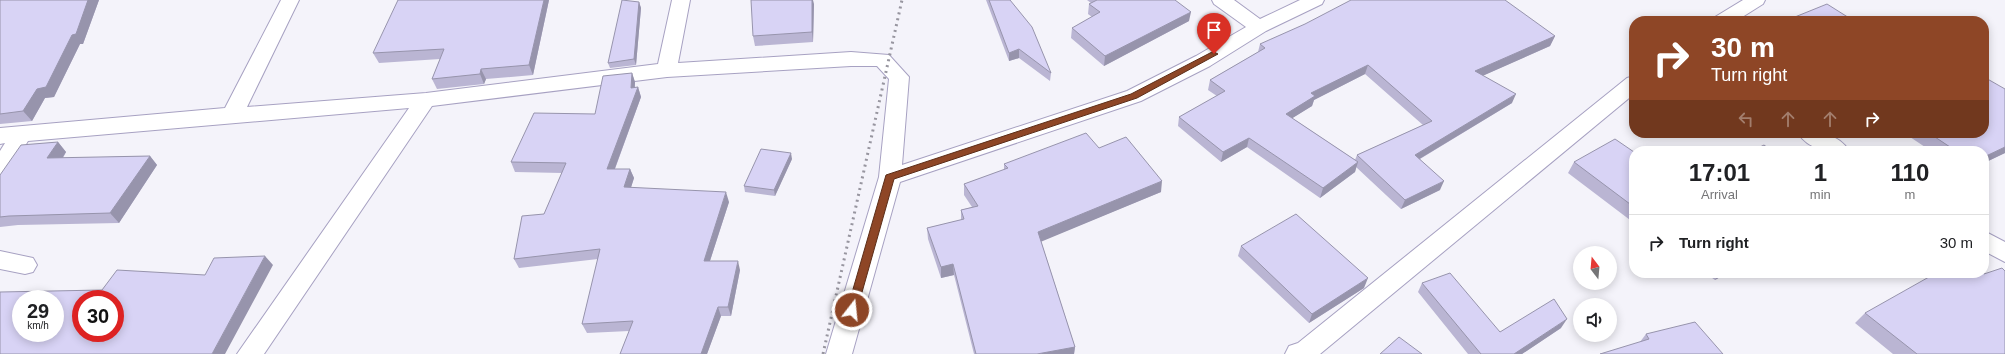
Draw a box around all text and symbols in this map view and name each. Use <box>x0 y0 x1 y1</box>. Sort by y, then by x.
pin <box>1197 13 1231 54</box>
icon: arrive <box>1203 19 1225 41</box>
icon: right <box>1645 32 1697 84</box>
text: 30 m <box>1711 32 1775 63</box>
text: Turn right <box>1711 65 1787 85</box>
icon: left <box>1735 108 1757 130</box>
icon: ahead <box>1777 108 1799 130</box>
icon: ahead <box>1819 108 1841 130</box>
icon: right <box>1861 108 1883 130</box>
text: 17:01 <box>1689 159 1750 186</box>
text: 1 <box>1814 159 1827 186</box>
text: 110 <box>1891 159 1929 186</box>
text: Arrival <box>1701 187 1738 202</box>
text: min <box>1810 187 1831 202</box>
text: m <box>1904 187 1915 202</box>
icon: right <box>1645 232 1667 254</box>
text: Turn right <box>1679 234 1749 251</box>
text: 30 m <box>1940 234 1973 251</box>
north arrow <box>1573 246 1617 290</box>
map controls <box>1573 246 1617 342</box>
position arrow <box>831 289 873 331</box>
speed limit sign: 30 <box>72 290 124 342</box>
button: sound <box>1573 298 1617 342</box>
text: 29 <box>27 300 49 322</box>
text: km/h <box>27 320 49 331</box>

